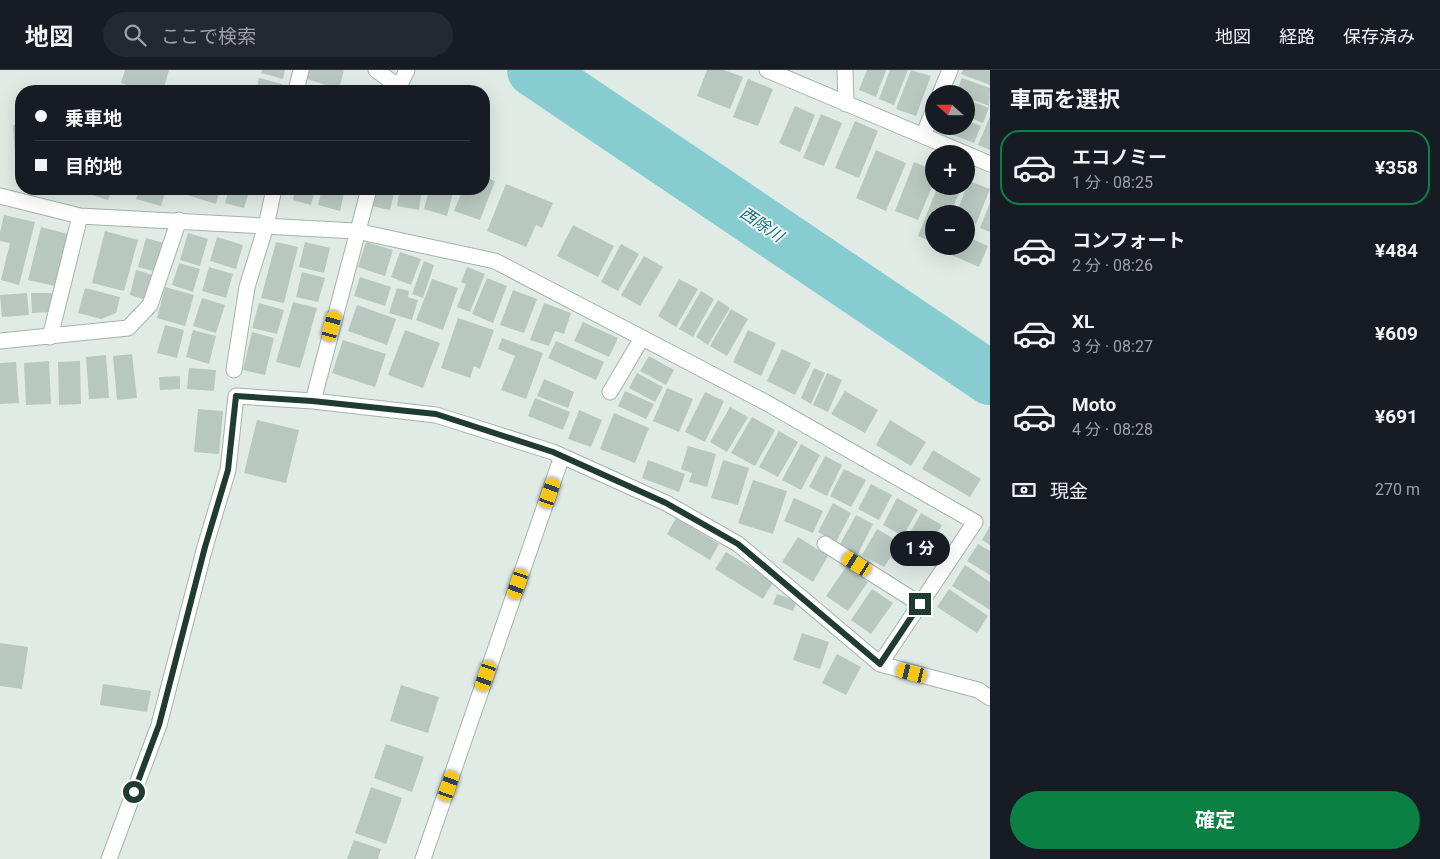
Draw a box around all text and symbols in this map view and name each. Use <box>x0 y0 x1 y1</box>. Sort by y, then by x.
search box <box>103 12 453 57</box>
icon: search <box>121 21 149 49</box>
text: 地図 <box>25 23 73 51</box>
text: ここで検索 <box>161 25 256 48</box>
text: 地図 <box>1215 26 1251 47</box>
text: 経路 <box>1279 26 1315 47</box>
text: 保存済み <box>1343 26 1415 47</box>
north arrow <box>925 85 975 135</box>
map controls <box>925 85 975 255</box>
text: 車両を選択 <box>1010 87 1120 112</box>
text: 乗車地 <box>65 107 122 130</box>
button: + <box>925 145 975 195</box>
icon: car <box>1012 145 1057 190</box>
text: エコノミー <box>1072 146 1167 169</box>
text: 目的地 <box>65 155 122 178</box>
text: ¥358 <box>1375 156 1418 179</box>
text: 1 分 · 08:25 <box>1072 173 1153 192</box>
water label: 西除川 <box>737 203 789 247</box>
button: − <box>925 205 975 255</box>
icon: car <box>1012 228 1057 273</box>
text: コンフォート <box>1072 229 1185 252</box>
text: ¥484 <box>1375 239 1418 262</box>
text: 2 分 · 08:26 <box>1072 256 1153 275</box>
car <box>320 310 343 342</box>
text: XL <box>1072 310 1094 333</box>
icon: car <box>1012 311 1057 356</box>
text: ¥609 <box>1375 322 1418 345</box>
text: 3 分 · 08:27 <box>1072 337 1153 356</box>
text: Moto <box>1072 393 1116 416</box>
icon: car <box>1012 394 1057 439</box>
text: ¥691 <box>1375 405 1418 428</box>
text: 4 分 · 08:28 <box>1072 420 1153 439</box>
car <box>538 476 561 510</box>
icon: cash <box>1010 476 1038 504</box>
text: 現金 <box>1050 480 1088 503</box>
text: 270 m <box>1375 480 1420 499</box>
callout: 1 分 <box>890 532 950 566</box>
text: 1 分 <box>905 539 935 558</box>
car <box>840 550 873 578</box>
car <box>506 567 529 601</box>
route end <box>909 593 931 615</box>
car <box>474 659 497 693</box>
car <box>895 662 928 684</box>
car <box>437 769 460 803</box>
route start <box>123 781 145 803</box>
button: 確定 <box>1010 791 1420 849</box>

